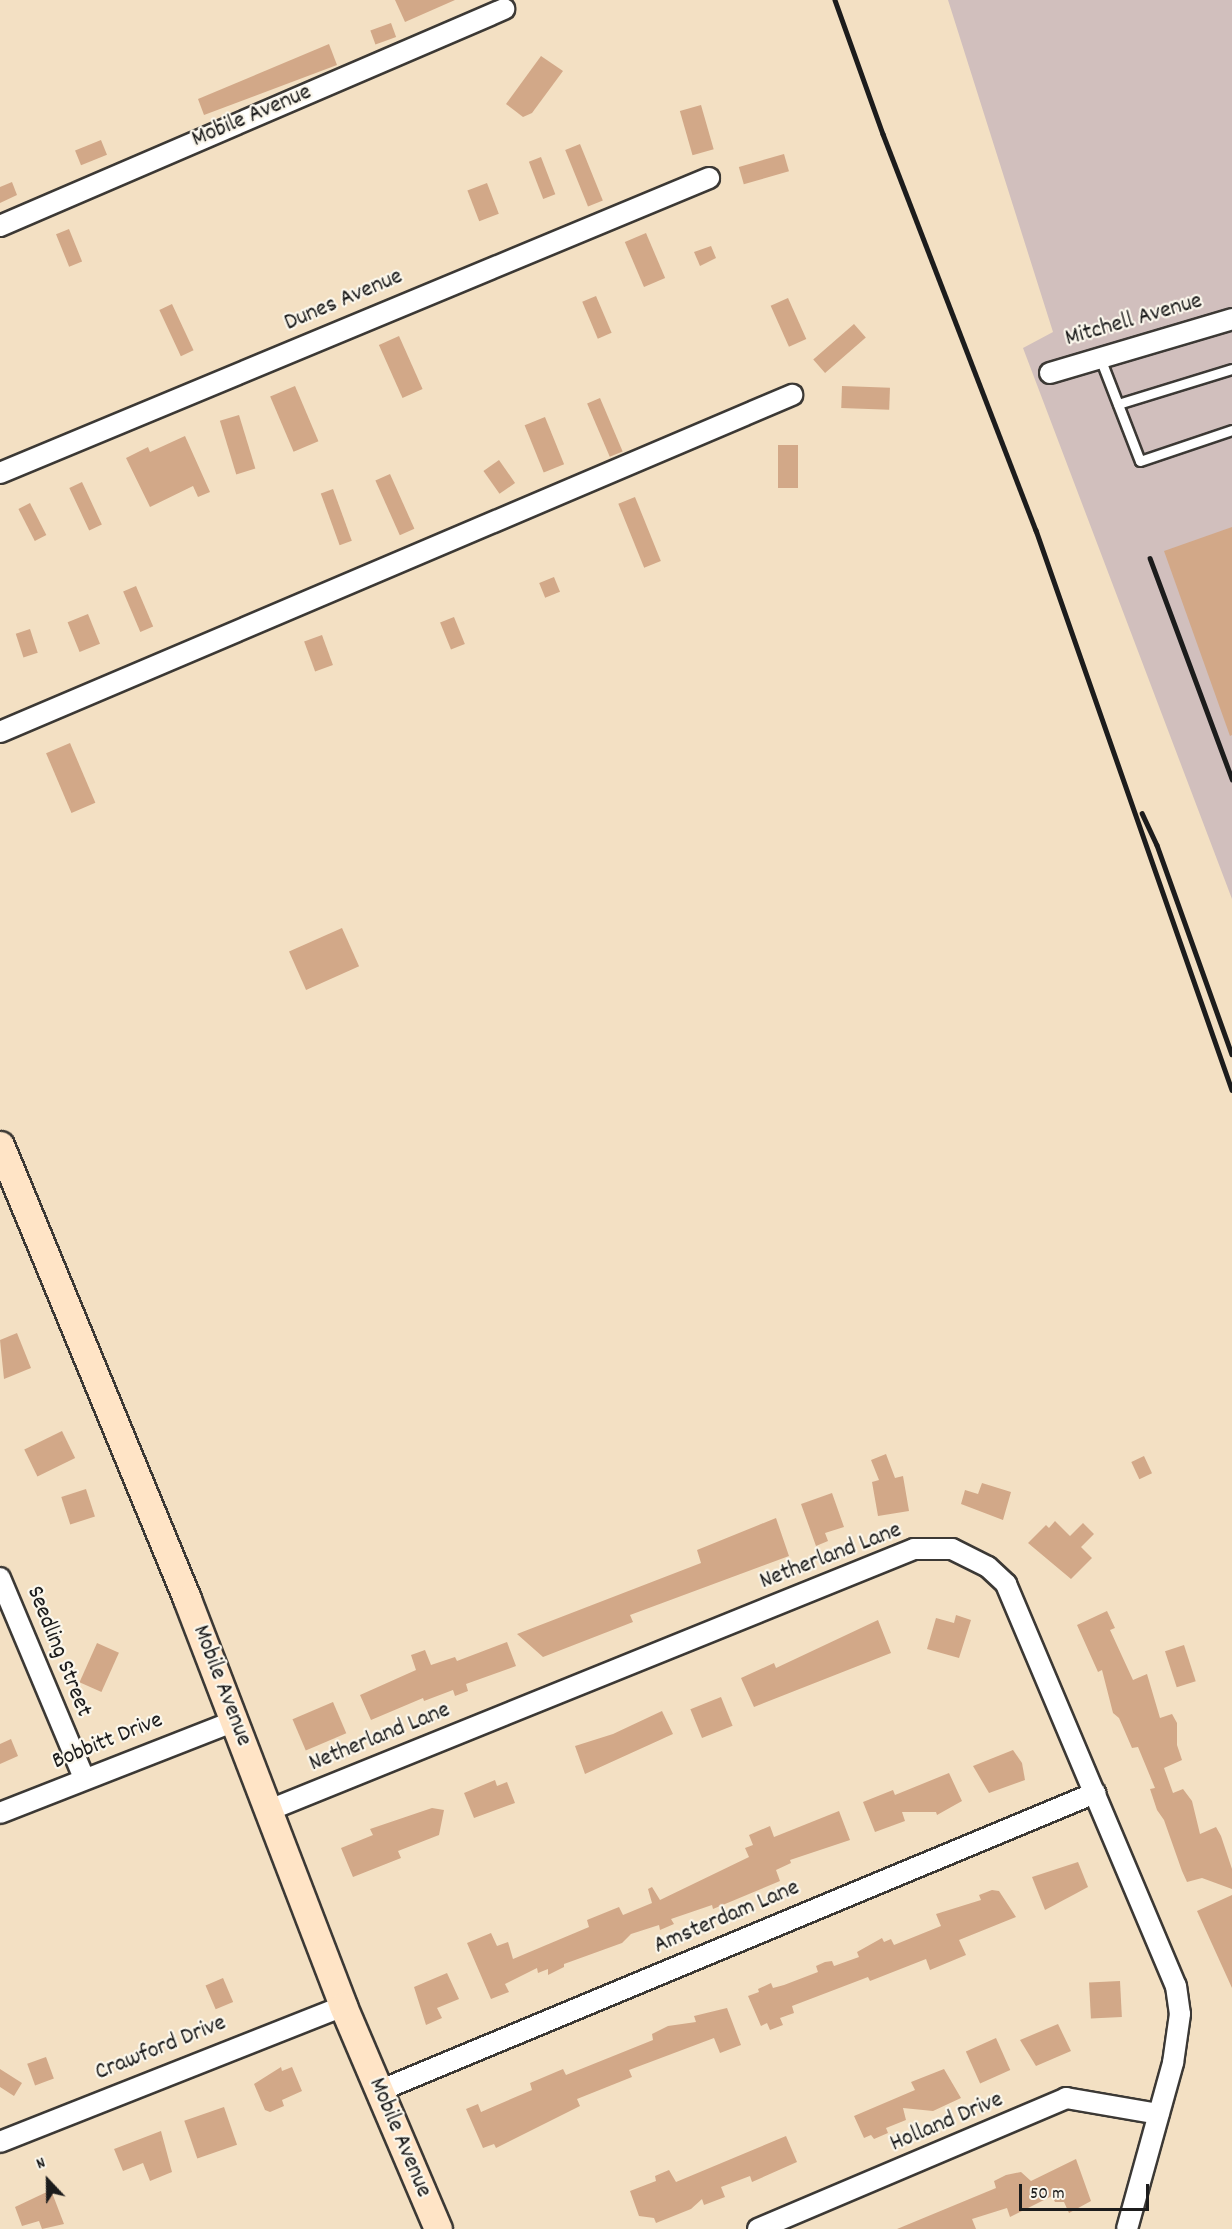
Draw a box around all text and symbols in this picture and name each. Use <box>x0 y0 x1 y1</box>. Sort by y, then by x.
street label: Mobile Avenue <box>188 79 316 155</box>
street label: Dunes Avenue <box>281 263 407 339</box>
street label: Mitchell Avenue <box>1062 288 1206 354</box>
street label: Netherland Lane <box>756 1517 906 1597</box>
street label: Seedling Street <box>19 1582 97 1722</box>
street label: Mobile Avenue <box>185 1622 257 1750</box>
street label: Netherland Lane <box>305 1697 455 1779</box>
street label: Bobbitt Drive <box>49 1707 167 1777</box>
street label: Amsterdam Lane <box>650 1874 804 1962</box>
street label: Crawford Drive <box>91 2010 231 2088</box>
street label: Mobile Avenue <box>361 2074 437 2202</box>
street label: Holland Drive <box>886 2086 1008 2160</box>
north arrow <box>18 2151 78 2211</box>
text: N <box>33 2152 49 2176</box>
scale bar <box>1022 2172 1152 2210</box>
text: 50 m <box>1030 2182 1065 2207</box>

